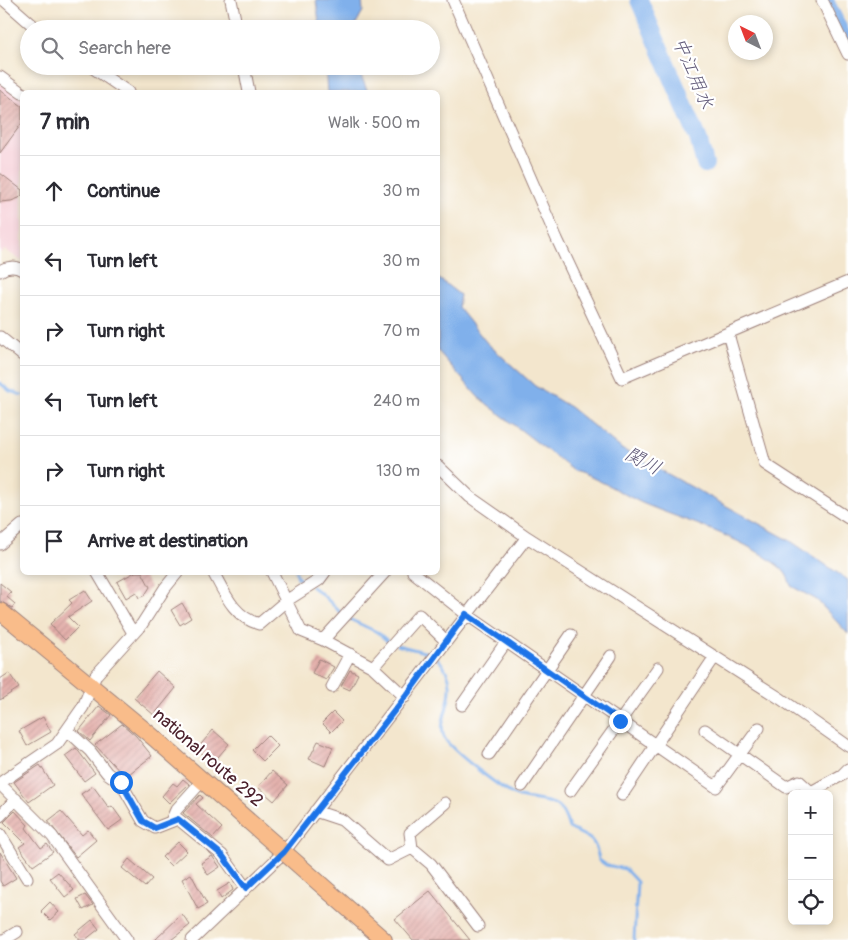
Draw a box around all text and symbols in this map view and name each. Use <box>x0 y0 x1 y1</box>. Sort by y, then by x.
north arrow <box>728 15 773 60</box>
search box <box>20 20 440 75</box>
water label: 中江用水 <box>667 33 719 113</box>
icon: search <box>38 34 66 62</box>
text: Search here <box>78 36 171 60</box>
text: 7 min <box>40 109 90 136</box>
text: Walk · 500 m <box>328 113 420 133</box>
icon: ahead <box>40 177 68 205</box>
text: Continue <box>87 179 160 203</box>
text: 30 m <box>382 181 420 201</box>
icon: left <box>40 247 68 275</box>
text: Turn left <box>87 249 157 273</box>
text: 30 m <box>382 251 420 271</box>
icon: right <box>40 317 68 345</box>
text: Turn right <box>87 319 165 343</box>
text: 70 m <box>383 321 420 341</box>
icon: left <box>40 387 68 415</box>
text: Turn left <box>87 389 157 413</box>
text: 240 m <box>373 391 420 411</box>
water label: 関川 <box>621 441 665 481</box>
icon: right <box>40 457 68 485</box>
text: Turn right <box>87 459 165 483</box>
text: 130 m <box>376 461 420 481</box>
icon: arrive <box>40 527 68 555</box>
text: Arrive at destination <box>87 529 248 553</box>
street label: national route 292 <box>148 704 268 812</box>
route end <box>609 710 632 733</box>
route start <box>110 771 133 794</box>
map controls <box>788 790 833 925</box>
button: + <box>788 790 833 835</box>
button: − <box>788 835 833 880</box>
button: locate <box>788 880 833 925</box>

